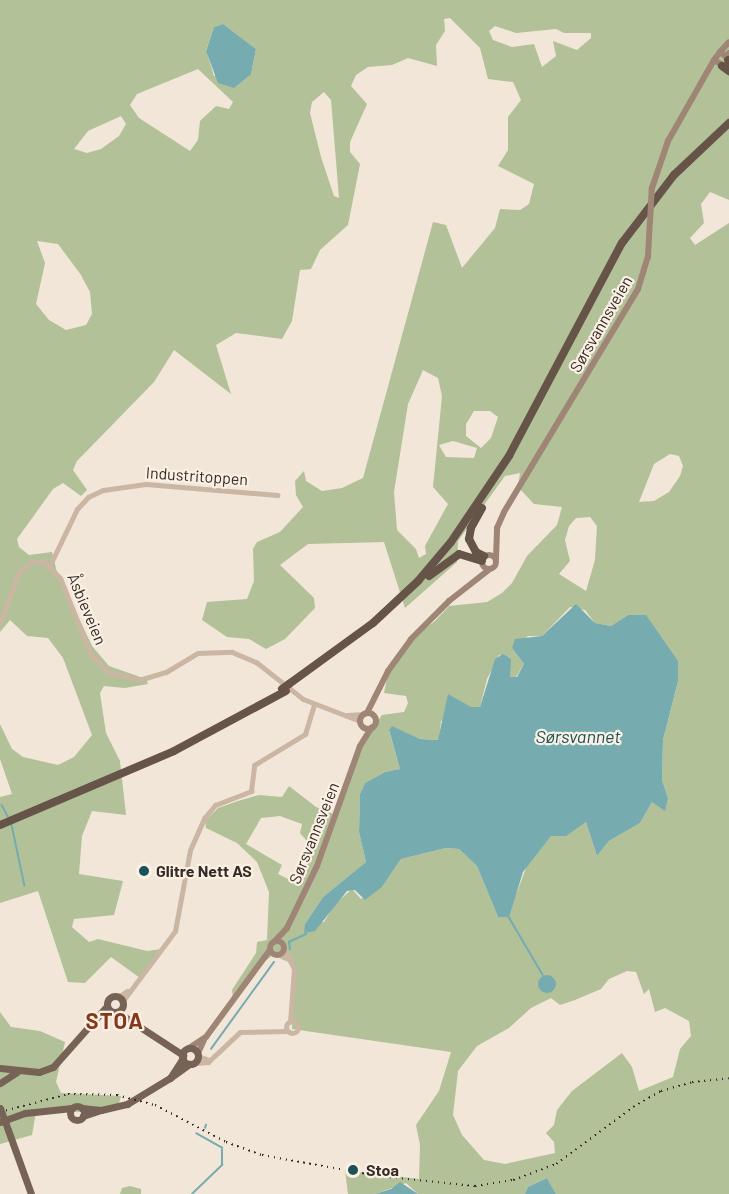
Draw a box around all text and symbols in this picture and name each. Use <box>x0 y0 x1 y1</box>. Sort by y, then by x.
street label: Sørsvannsveien <box>566 272 636 376</box>
street label: Industritoppen <box>145 463 249 489</box>
street label: Åsbieveien <box>63 570 111 648</box>
water label: Sørsvannet <box>535 725 621 747</box>
street label: Sørsvannsveien <box>285 779 343 887</box>
place label: Glitre Nett AS <box>156 861 252 881</box>
marker: Glitre Nett AS <box>137 864 151 878</box>
district label: STOA <box>85 1008 145 1034</box>
place label: Stoa <box>366 1160 399 1180</box>
marker: Stoa <box>344 1161 362 1179</box>

